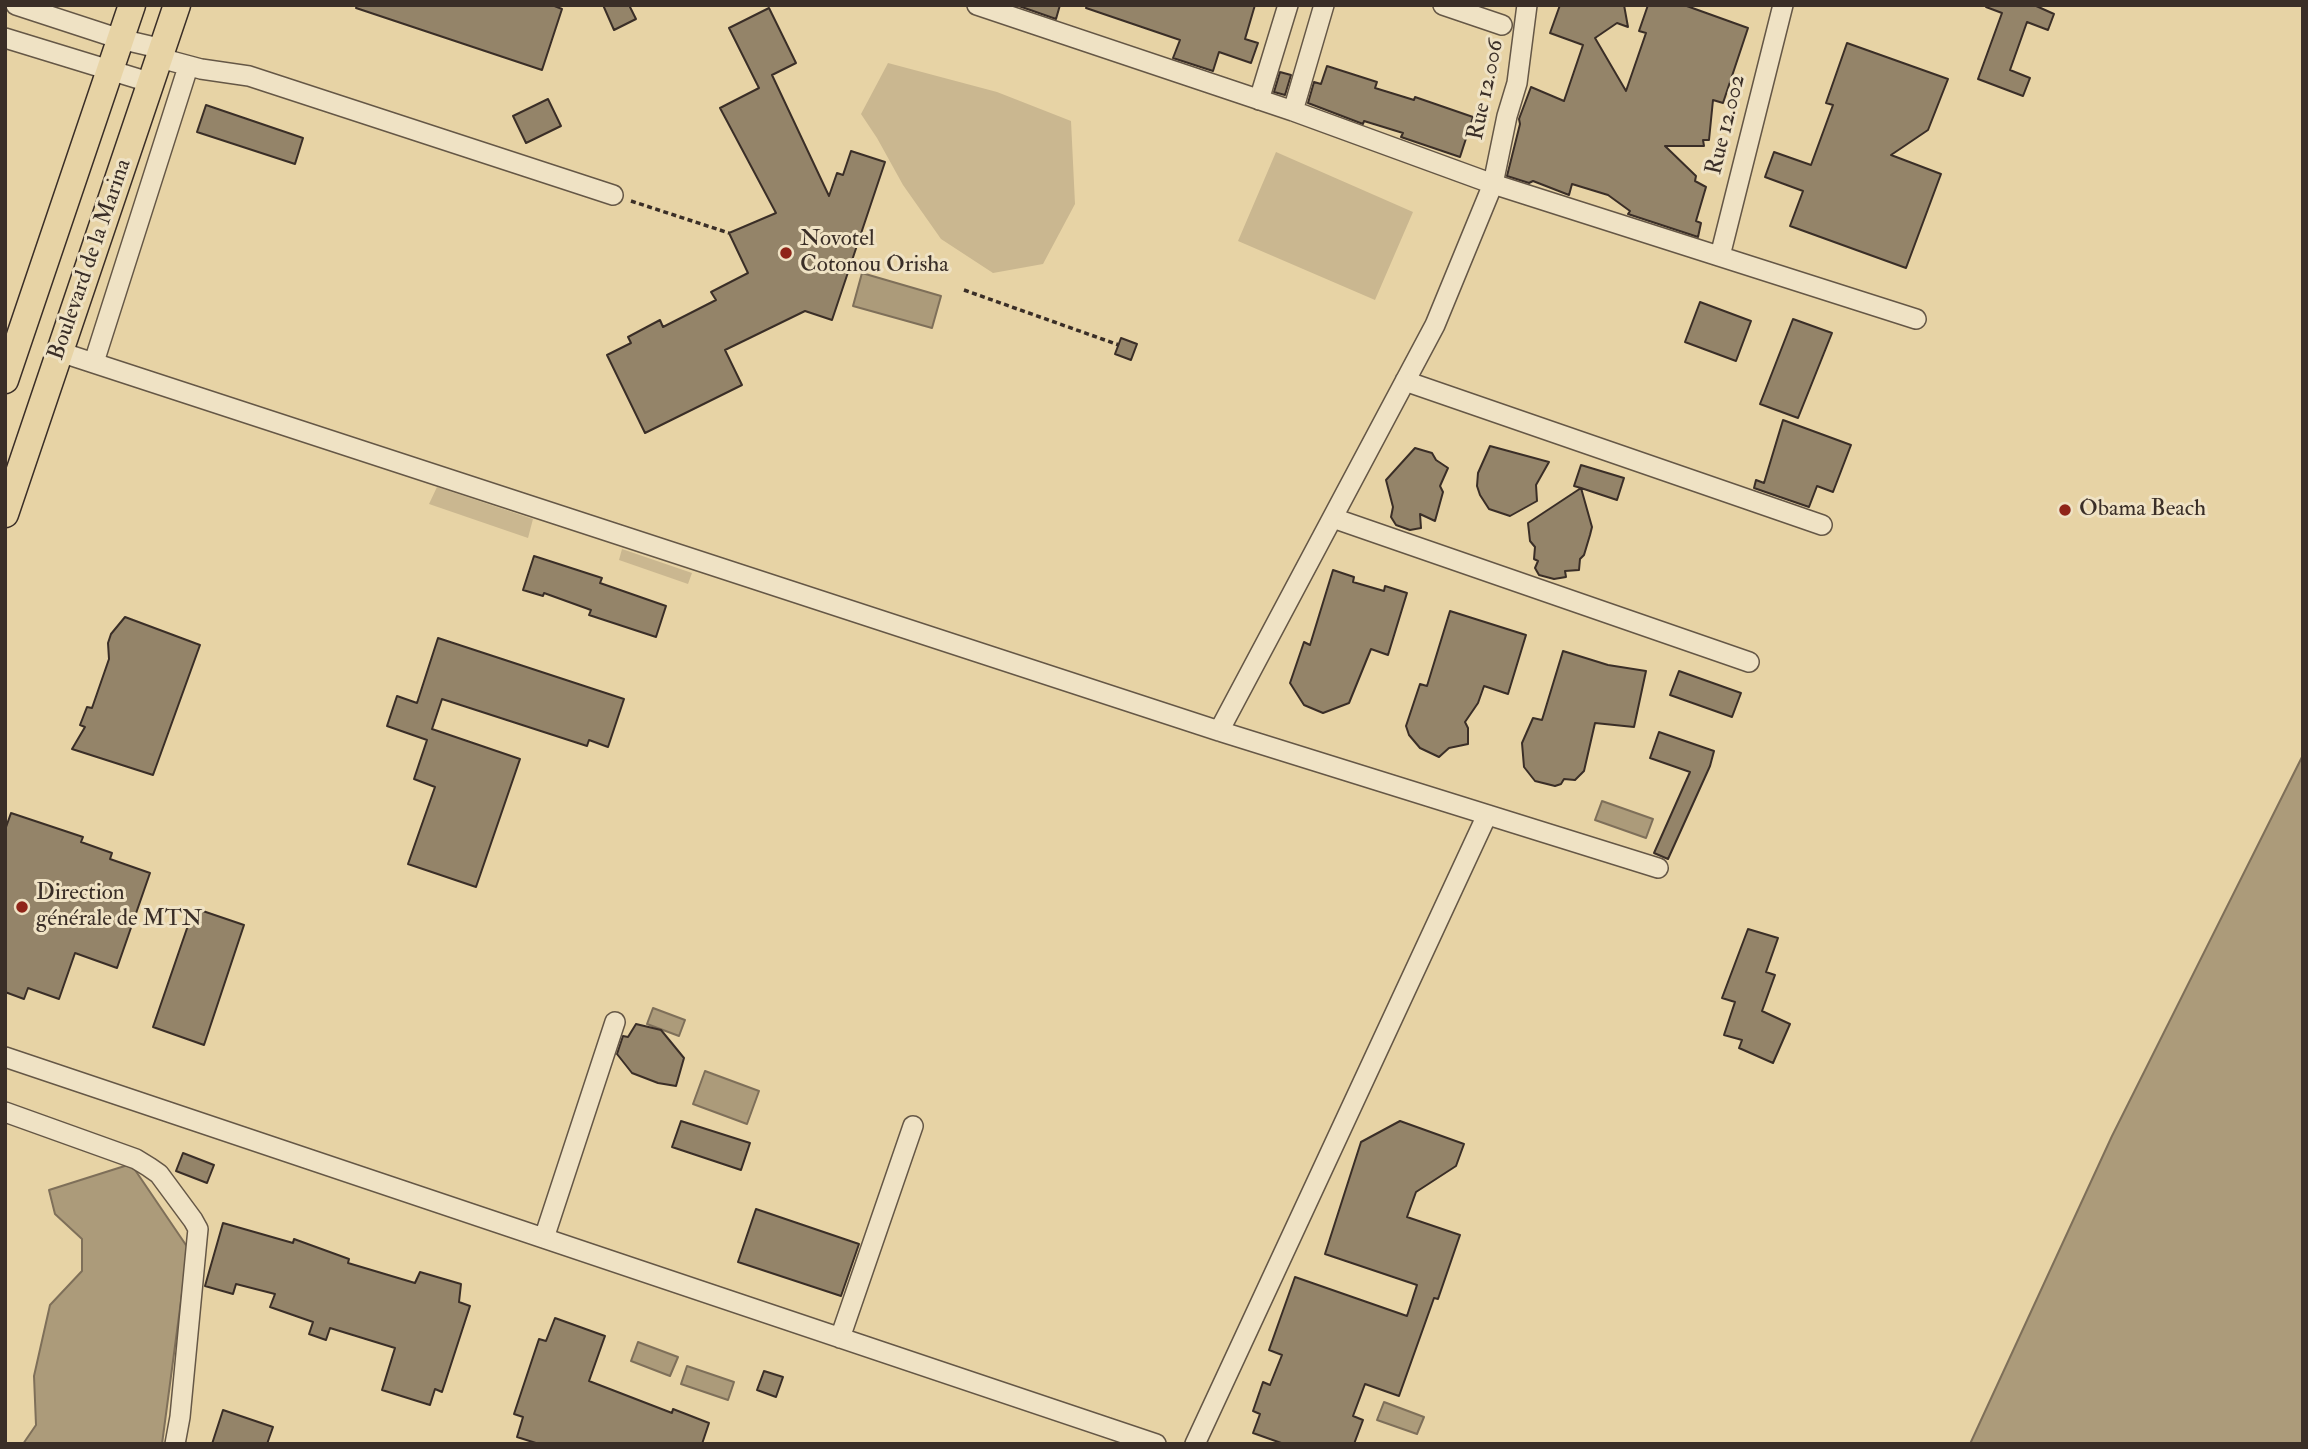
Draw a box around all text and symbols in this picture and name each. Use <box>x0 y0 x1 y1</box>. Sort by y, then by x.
street label: Rue 12.006 <box>1463 37 1511 143</box>
street label: Rue 12.002 <box>1701 72 1753 178</box>
street label: Boulevard de la Marina <box>44 156 138 364</box>
place label: Novotel Cotonou Orisha <box>800 226 949 280</box>
marker: Novotel Cotonou Orisha <box>778 245 794 261</box>
place label: Obama Beach <box>2079 496 2206 524</box>
marker: Obama Beach <box>2057 502 2073 518</box>
place label: Direction générale de MTN <box>36 880 202 934</box>
marker: Direction générale de MTN <box>14 899 30 915</box>

